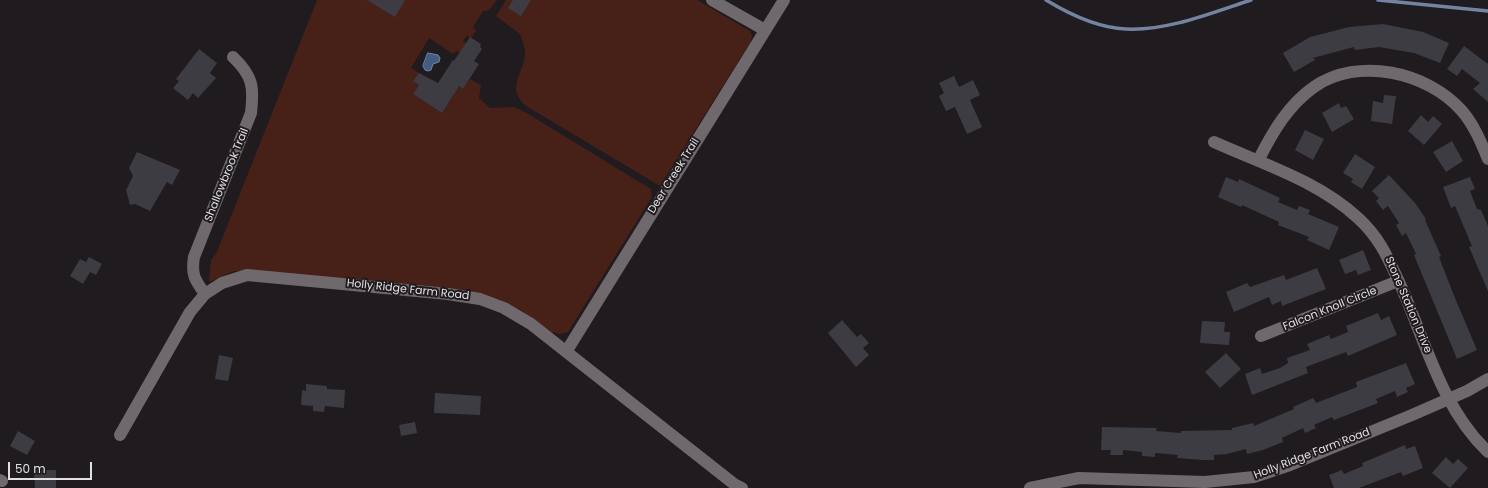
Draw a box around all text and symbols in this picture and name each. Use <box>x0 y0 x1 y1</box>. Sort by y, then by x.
street label: Shallowbrook Trail <box>202 126 252 224</box>
street label: Deer Creek Trail <box>646 136 702 216</box>
street label: Stone Station Drive <box>1382 255 1434 355</box>
street label: Holly Ridge Farm Road <box>346 277 470 303</box>
street label: Falcon Knoll Circle <box>1281 284 1379 334</box>
street label: Holly Ridge Farm Road <box>1252 426 1372 482</box>
scale bar <box>10 454 94 480</box>
text: 50 m <box>15 460 46 477</box>

